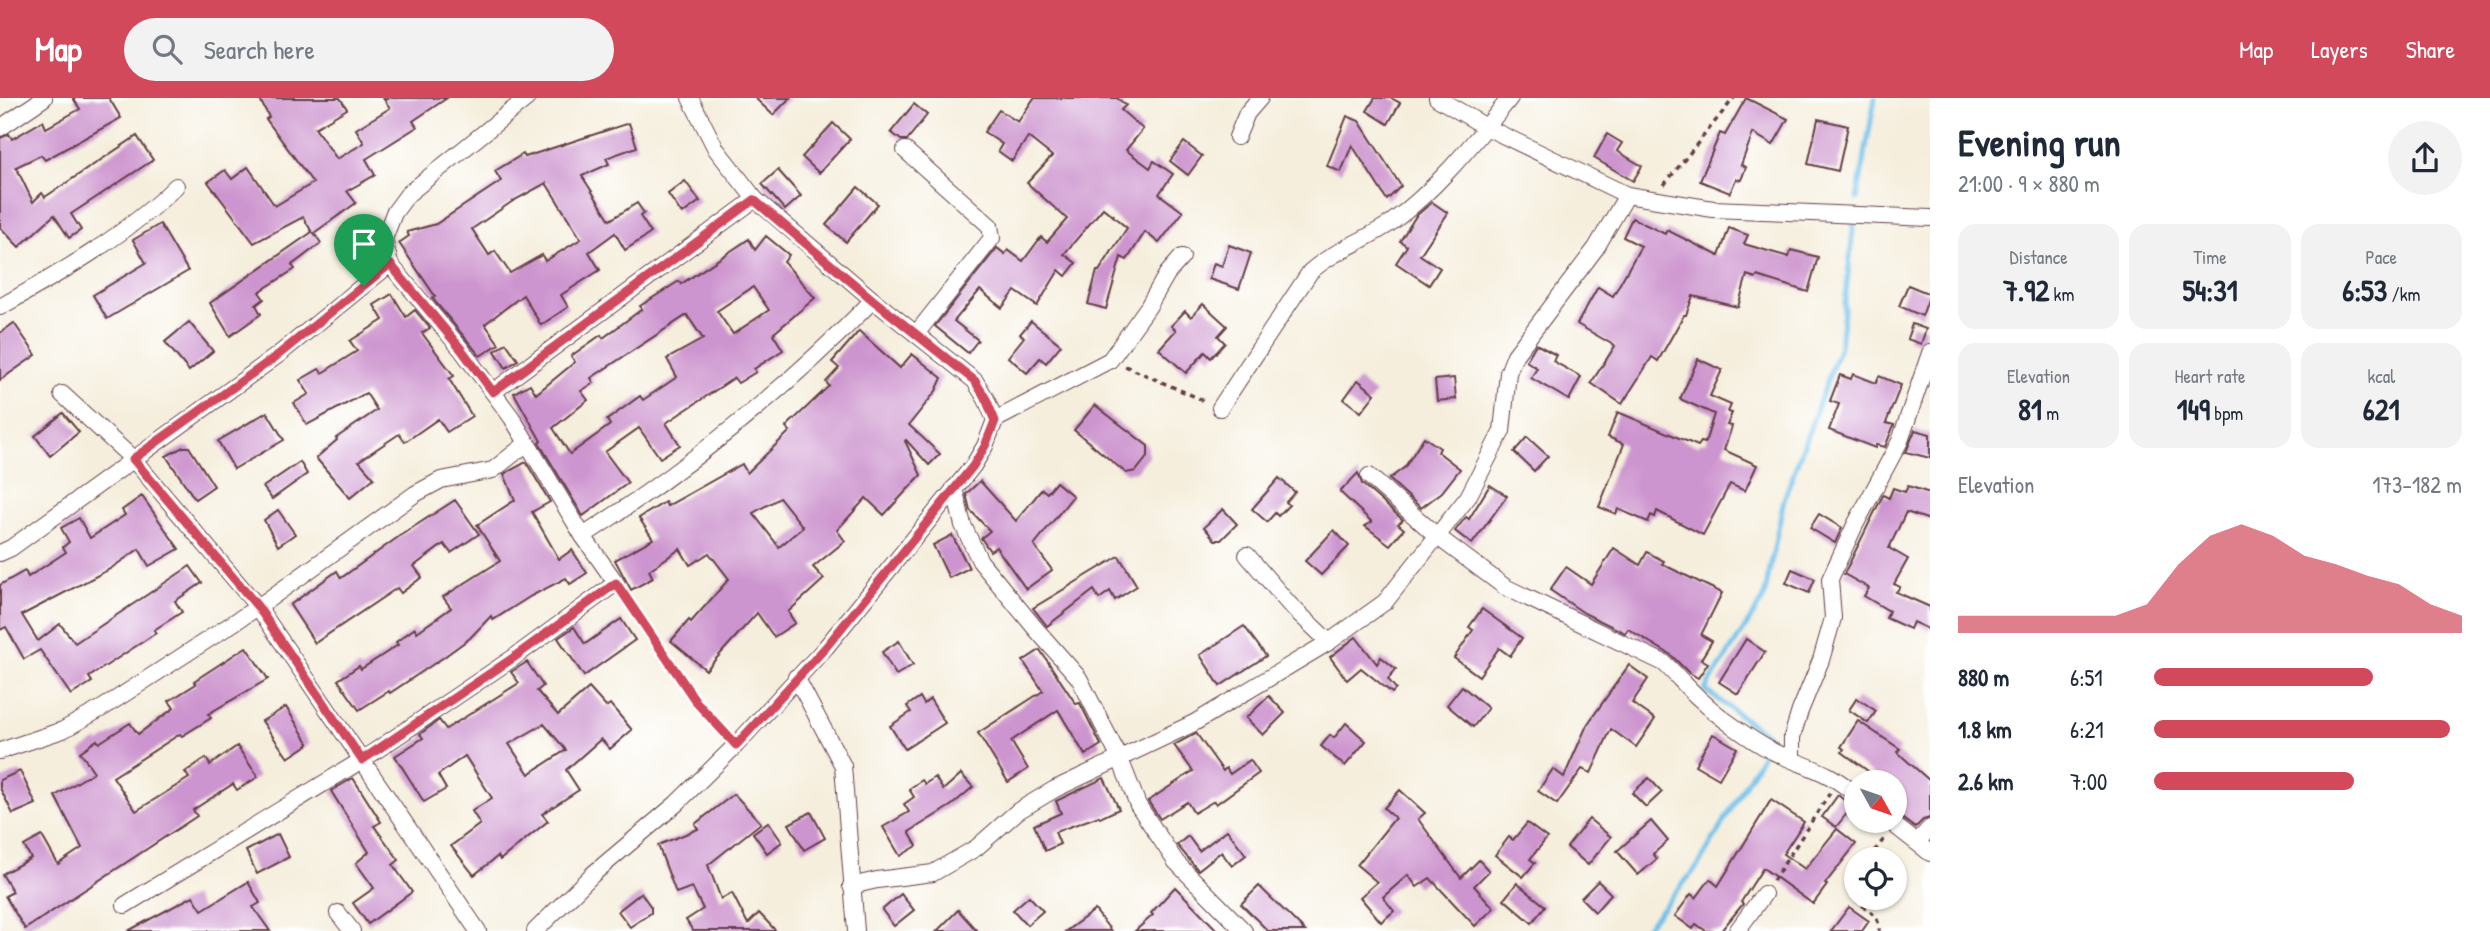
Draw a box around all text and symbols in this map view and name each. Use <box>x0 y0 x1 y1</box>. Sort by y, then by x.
search box <box>124 18 614 81</box>
text: Map <box>35 27 82 71</box>
icon: search <box>148 30 186 68</box>
text: Search here <box>204 32 315 67</box>
text: Map <box>2239 33 2273 65</box>
text: Layers <box>2311 33 2368 65</box>
text: Share <box>2406 33 2455 65</box>
text: Evening run <box>1958 116 2121 168</box>
button: share <box>2388 121 2462 195</box>
text: 21:00 · 9 × 880 m <box>1958 168 2100 199</box>
pin <box>334 214 394 286</box>
icon: arrive <box>345 225 383 263</box>
text: Distance <box>2010 244 2068 270</box>
text: Time <box>2193 244 2227 270</box>
text: Pace <box>2366 244 2397 270</box>
text: 7.92 <box>2003 270 2049 310</box>
text: 54:31 <box>2182 270 2238 310</box>
text: 6:53 <box>2342 270 2387 310</box>
text: km <box>2049 281 2074 307</box>
text: /km <box>2387 281 2420 307</box>
text: Elevation <box>2007 363 2070 389</box>
text: Heart rate <box>2175 363 2245 389</box>
text: kcal <box>2367 363 2395 389</box>
text: 81 <box>2018 389 2042 429</box>
text: 149 <box>2177 389 2210 429</box>
text: 621 <box>2363 389 2400 429</box>
text: m <box>2042 400 2059 426</box>
text: bpm <box>2210 400 2243 426</box>
text: Elevation <box>1958 469 2034 500</box>
text: 173–182 m <box>2372 469 2462 500</box>
text: 880 m <box>1958 662 2009 693</box>
text: 6:51 <box>2070 662 2103 693</box>
text: 1.8 km <box>1958 714 2012 745</box>
text: 6:21 <box>2070 714 2104 745</box>
text: 2.6 km <box>1958 766 2013 797</box>
text: 7:00 <box>2070 766 2107 797</box>
north arrow <box>1844 770 1908 833</box>
map controls <box>1844 770 1907 910</box>
button: locate <box>1844 847 1907 910</box>

